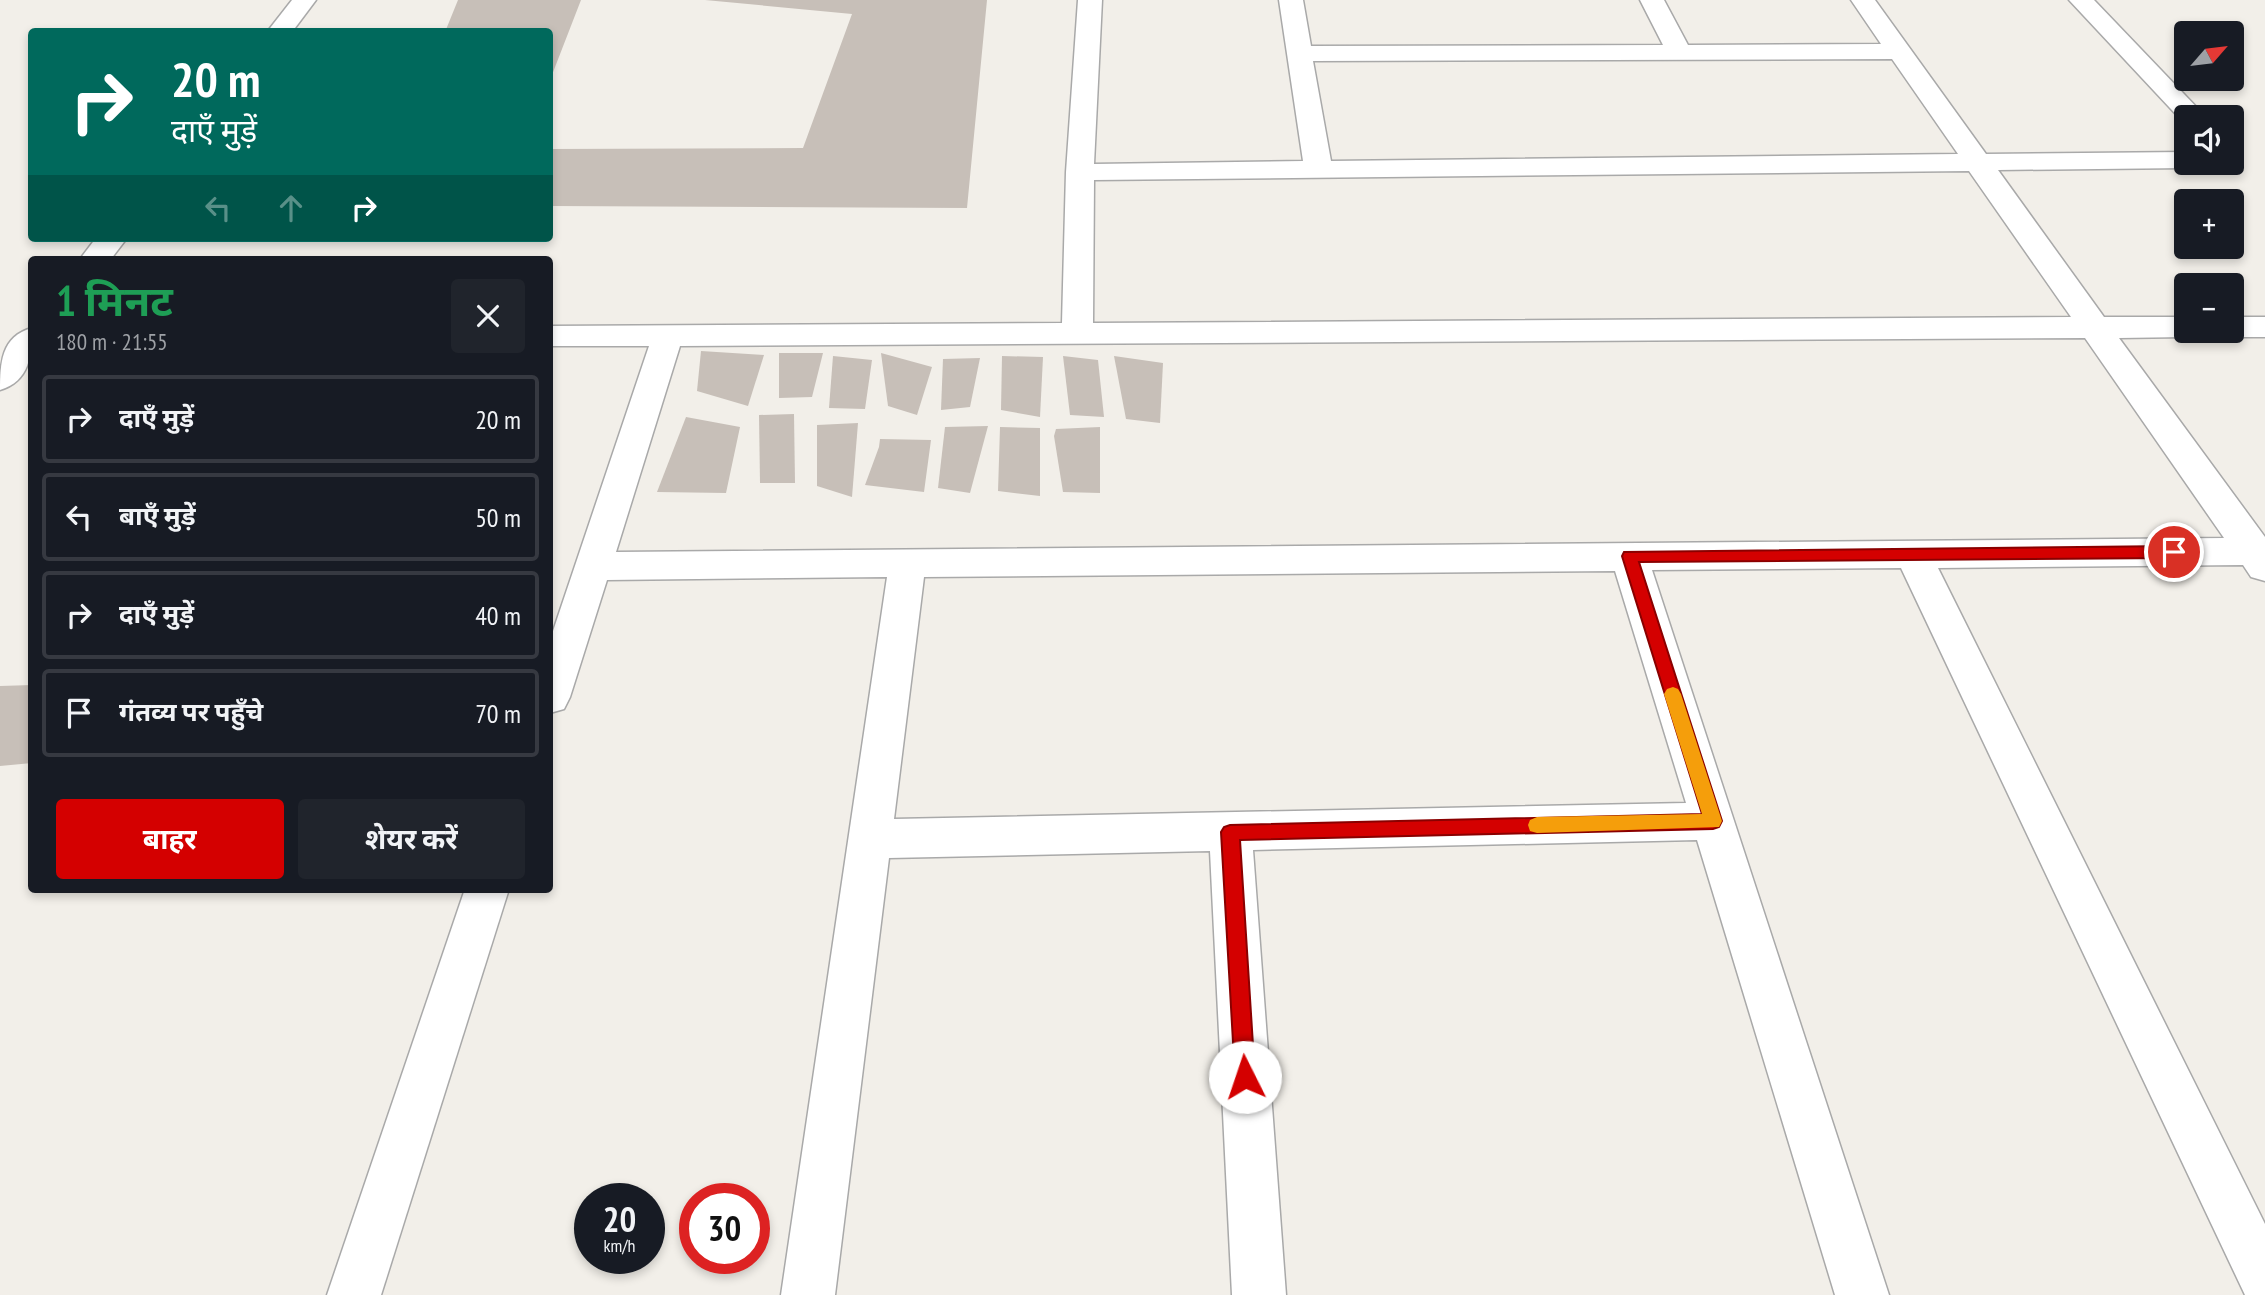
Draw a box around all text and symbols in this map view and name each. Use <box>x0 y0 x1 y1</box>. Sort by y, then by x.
north arrow <box>2174 21 2244 91</box>
map controls <box>2174 21 2244 343</box>
text: 20 m <box>171 47 260 111</box>
icon: right <box>56 56 147 147</box>
button: sound <box>2174 105 2244 175</box>
text: दाएँ मुड़ें <box>171 109 257 151</box>
icon: left <box>199 189 237 227</box>
icon: ahead <box>272 189 310 227</box>
icon: right <box>345 189 383 227</box>
button: + <box>2174 189 2244 259</box>
text: 1 मिनट <box>56 273 173 328</box>
button: − <box>2174 273 2244 343</box>
button: close <box>451 279 525 353</box>
text: 180 m · 21:55 <box>56 327 168 356</box>
icon: right <box>60 400 98 438</box>
text: दाएँ मुड़ें <box>119 401 194 434</box>
text: 20 m <box>475 403 521 436</box>
icon: left <box>60 498 98 536</box>
text: बाएँ मुड़ें <box>119 499 196 532</box>
text: 50 m <box>475 501 521 534</box>
pin <box>2144 522 2204 582</box>
icon: arrive <box>2155 533 2193 571</box>
icon: right <box>60 596 98 634</box>
text: दाएँ मुड़ें <box>119 597 194 630</box>
text: 40 m <box>475 599 521 632</box>
icon: arrive <box>60 694 98 732</box>
text: गंतव्य पर पहुँचे <box>119 695 263 728</box>
text: 70 m <box>475 697 521 730</box>
button: बाहर <box>56 799 284 879</box>
button: शेयर करें <box>298 799 525 879</box>
position arrow <box>1208 1040 1282 1114</box>
speed limit sign: 30 <box>679 1183 770 1274</box>
text: 20 <box>603 1196 636 1242</box>
text: km/h <box>604 1234 635 1257</box>

